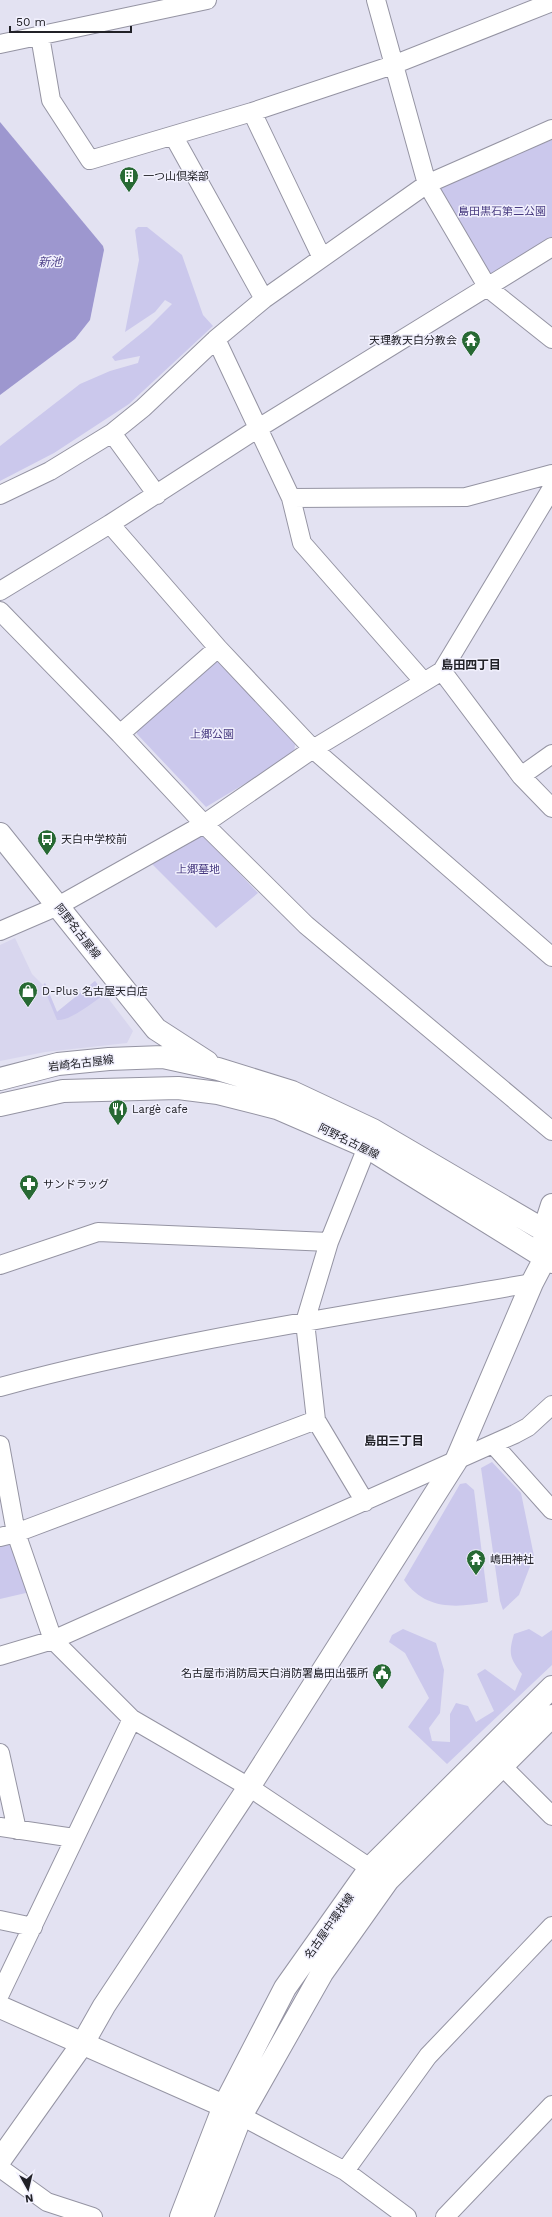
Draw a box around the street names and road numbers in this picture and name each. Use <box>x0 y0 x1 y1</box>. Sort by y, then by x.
street label: 阿野名古屋線 <box>52 901 103 961</box>
street label: 岩崎名古屋線 <box>48 1053 115 1074</box>
street label: 阿野名古屋線 <box>316 1121 381 1162</box>
street label: 名古屋中環状線 <box>302 1891 357 1962</box>

